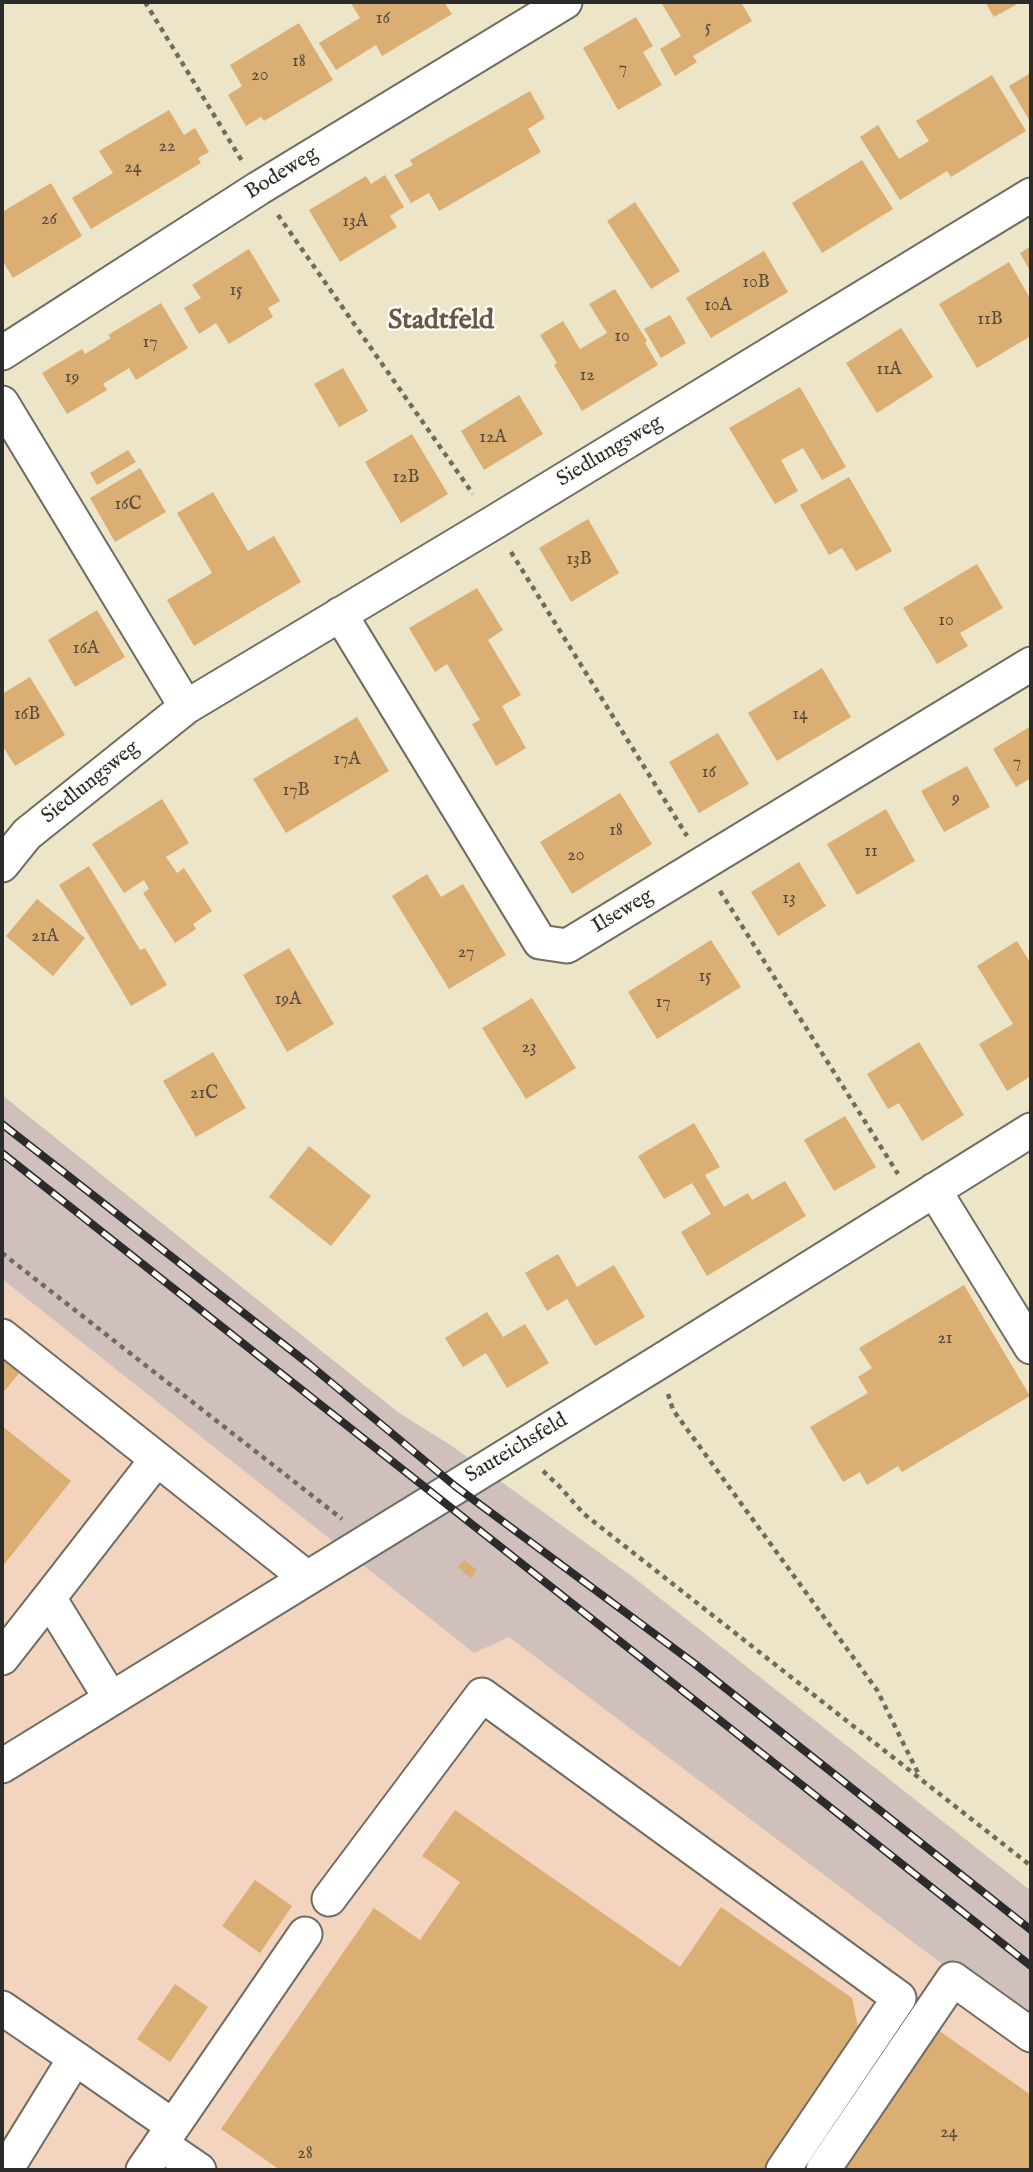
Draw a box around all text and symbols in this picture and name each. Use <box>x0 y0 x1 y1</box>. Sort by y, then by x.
house number: 16 <box>376 8 390 30</box>
house number: 5 <box>705 17 711 39</box>
house number: 18 <box>292 51 306 73</box>
house number: 7 <box>619 58 627 80</box>
house number: 20 <box>251 65 269 87</box>
house number: 22 <box>159 136 175 158</box>
street label: Bodeweg <box>241 142 323 206</box>
house number: 24 <box>124 157 142 179</box>
house number: 26 <box>41 209 57 231</box>
house number: 13A <box>342 211 368 233</box>
house number: 10B <box>742 272 770 294</box>
house number: 15 <box>229 280 243 302</box>
house number: 10A <box>704 295 732 317</box>
district label: Stadtfeld <box>388 305 494 339</box>
house number: 11B <box>977 309 1003 331</box>
house number: 10 <box>614 326 630 348</box>
house number: 17 <box>142 332 158 354</box>
house number: 11A <box>876 359 902 381</box>
house number: 12 <box>579 365 595 387</box>
house number: 19 <box>65 367 79 389</box>
street label: Siedlungsweg <box>553 411 667 493</box>
house number: 12A <box>479 427 507 449</box>
house number: 12B <box>392 467 420 489</box>
house number: 16C <box>114 494 142 516</box>
house number: 13B <box>566 549 592 571</box>
house number: 10 <box>938 610 954 632</box>
house number: 16A <box>73 638 99 660</box>
house number: 16B <box>14 704 40 726</box>
house number: 14 <box>792 704 808 726</box>
street label: Siedlungsweg <box>37 736 145 830</box>
house number: 17A <box>333 749 361 771</box>
house number: 7 <box>1013 752 1021 774</box>
house number: 16 <box>702 762 716 784</box>
house number: 17B <box>282 780 310 802</box>
house number: 9 <box>952 788 960 810</box>
house number: 18 <box>609 820 623 842</box>
house number: 11 <box>864 841 878 863</box>
house number: 20 <box>567 845 585 867</box>
street label: Ilseweg <box>588 884 658 940</box>
house number: 13 <box>782 888 796 910</box>
house number: 21A <box>31 926 59 948</box>
house number: 27 <box>458 942 474 964</box>
house number: 15 <box>698 966 712 988</box>
house number: 19A <box>275 989 301 1011</box>
house number: 17 <box>655 992 671 1014</box>
house number: 23 <box>521 1037 537 1059</box>
house number: 21C <box>190 1083 218 1105</box>
house number: 21 <box>937 1328 953 1350</box>
street label: Sauteichsfeld <box>461 1409 573 1489</box>
house number: 24 <box>940 2122 958 2144</box>
house number: 28 <box>297 2143 313 2165</box>

